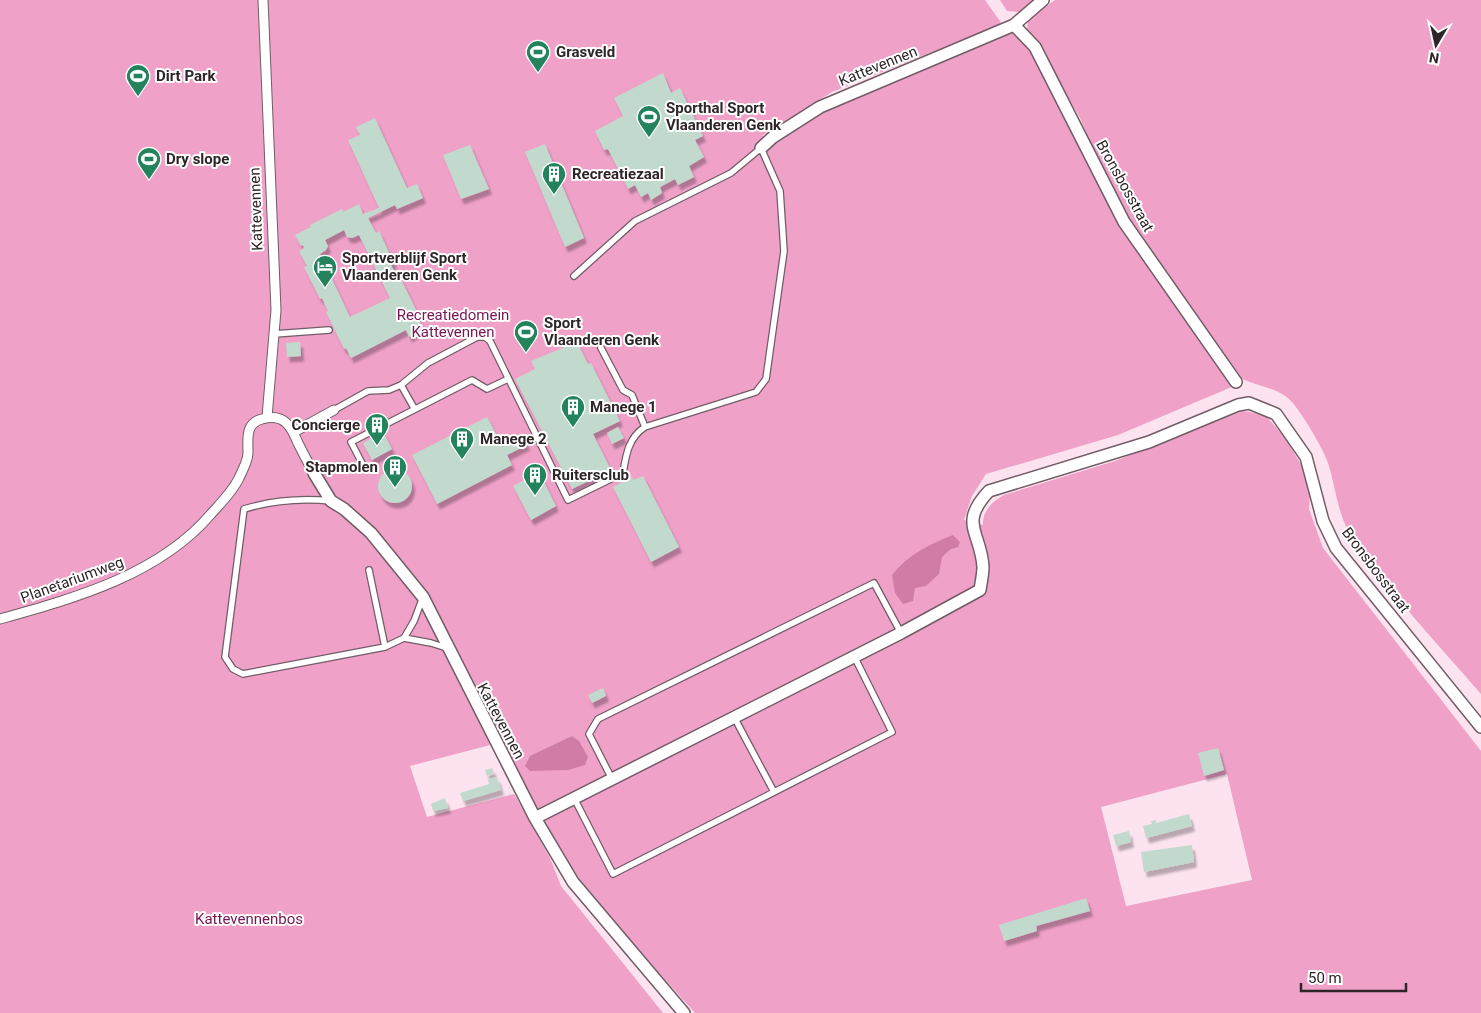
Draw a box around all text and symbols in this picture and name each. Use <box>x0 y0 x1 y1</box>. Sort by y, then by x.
north arrow <box>1411 20 1461 70</box>
sports icon: Grasveld <box>525 39 551 73</box>
street label: Kattevennen <box>836 42 920 90</box>
place label: Grasveld <box>556 43 615 61</box>
text: N <box>1428 49 1440 67</box>
sports icon: Dirt Park <box>125 63 151 97</box>
place label: Dirt Park <box>156 67 216 85</box>
place label: Sporthal Sport Vlaanderen Genk <box>666 99 782 134</box>
sports icon: Sporthal Sport Vlaanderen Genk <box>636 104 662 138</box>
street label: Bronsbosstraat <box>1092 137 1158 235</box>
sports icon: Dry slope <box>136 146 162 180</box>
place label: Dry slope <box>166 150 229 168</box>
building icon: Recreatiezaal <box>541 161 567 195</box>
place label: Recreatiezaal <box>572 165 664 183</box>
street label: Kattevennen <box>246 167 266 251</box>
place label: Sportverblijf Sport Vlaanderen Genk <box>342 249 467 284</box>
hotel icon: Sportverblijf Sport Vlaanderen Genk <box>312 254 338 288</box>
park label: Recreatiedomein Kattevennen <box>397 306 509 341</box>
place label: Sport Vlaanderen Genk <box>544 314 660 349</box>
sports icon: Sport Vlaanderen Genk <box>513 319 539 353</box>
building icon: Manege 1 <box>560 394 586 428</box>
place label: Manege 1 <box>590 398 657 416</box>
building icon: Concierge <box>364 412 390 446</box>
place label: Concierge <box>291 416 360 434</box>
building icon: Manege 2 <box>449 426 475 460</box>
place label: Manege 2 <box>480 430 547 448</box>
building icon: Stapmolen <box>382 454 408 488</box>
place label: Stapmolen <box>305 458 378 476</box>
building icon: Ruitersclub <box>522 462 548 496</box>
place label: Ruitersclub <box>552 466 629 484</box>
street label: Bronsbosstraat <box>1338 524 1414 616</box>
street label: Planetariumweg <box>18 553 126 607</box>
street label: Kattevennen <box>474 680 528 762</box>
park label: Kattevennenbos <box>195 910 303 928</box>
scale bar <box>1301 960 1406 992</box>
text: 50 m <box>1308 969 1342 987</box>

